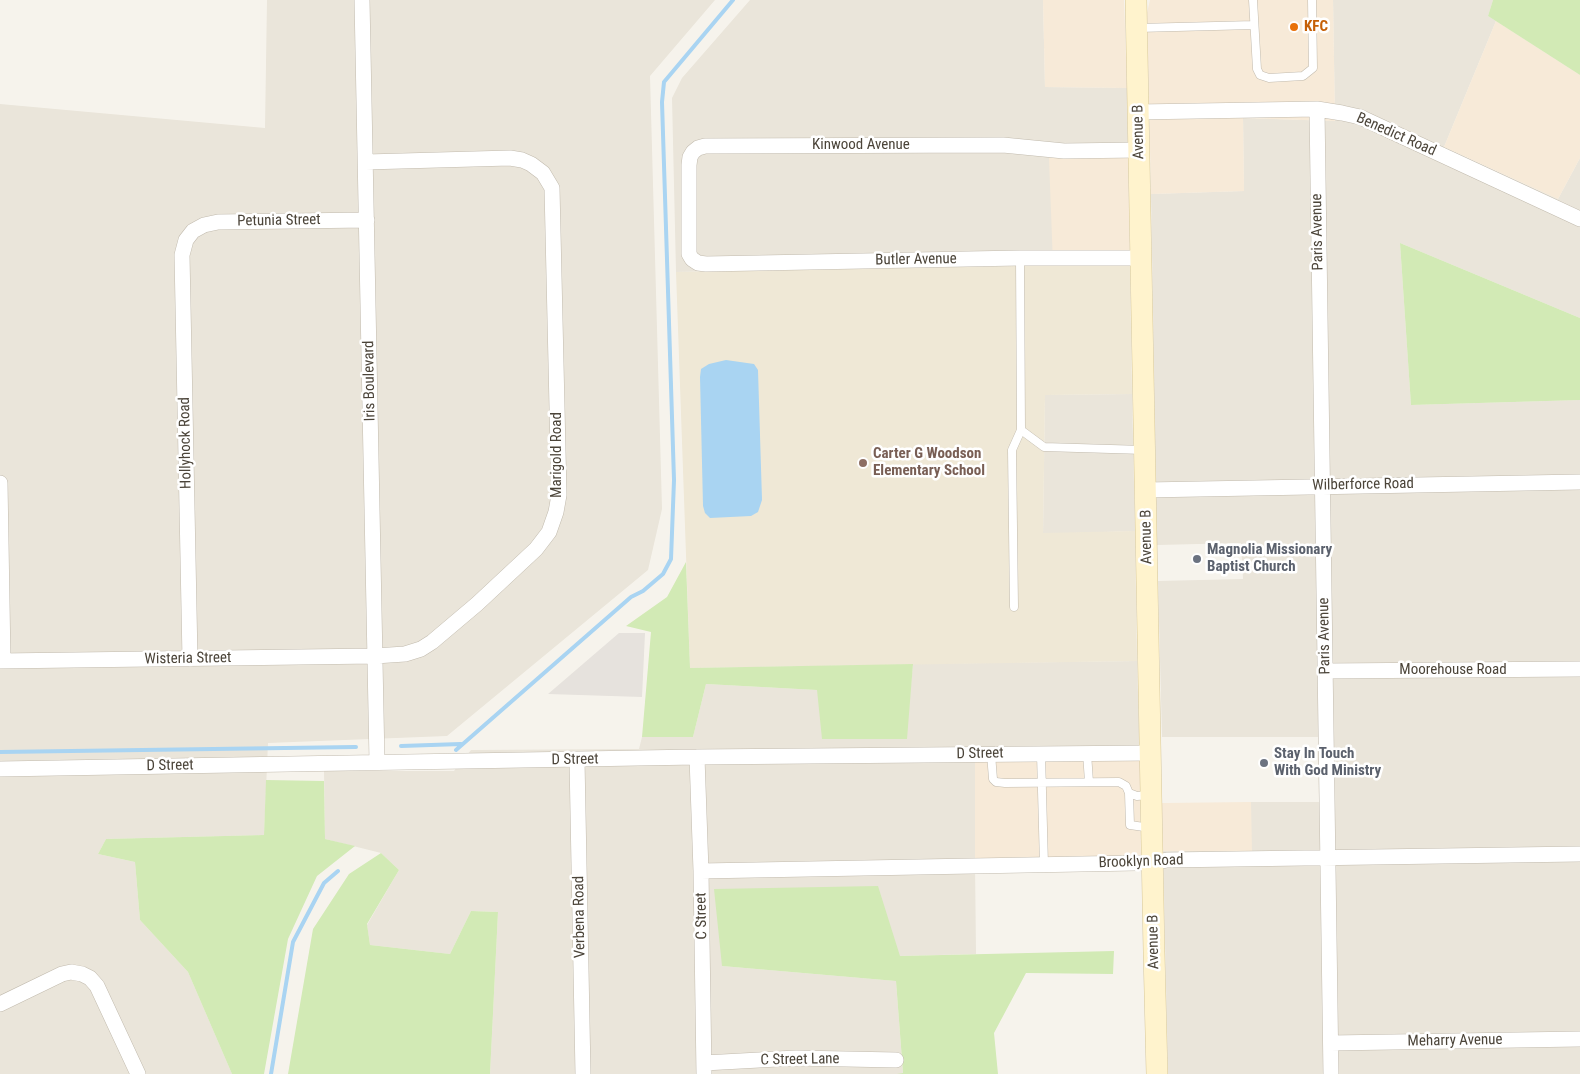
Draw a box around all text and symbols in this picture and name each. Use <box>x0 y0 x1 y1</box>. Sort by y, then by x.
place label: KFC <box>1304 18 1328 36</box>
marker: KFC <box>1288 21 1300 33</box>
street label: Avenue B <box>1130 104 1148 160</box>
street label: Benedict Road <box>1353 109 1439 161</box>
street label: Kinwood Avenue <box>812 136 910 154</box>
street label: Paris Avenue <box>1308 193 1328 271</box>
street label: Petunia Street <box>237 211 321 231</box>
street label: Butler Avenue <box>875 250 957 270</box>
street label: Iris Boulevard <box>360 340 380 422</box>
street label: Hollyhock Road <box>176 397 196 489</box>
street label: Marigold Road <box>548 412 566 498</box>
place label: Carter G Woodson Elementary School <box>873 445 985 480</box>
marker: Carter G Woodson Elementary School <box>857 457 869 469</box>
street label: Wilberforce Road <box>1312 475 1414 495</box>
street label: Avenue B <box>1138 509 1156 565</box>
place label: Magnolia Missionary Baptist Church <box>1207 541 1332 576</box>
marker: Magnolia Missionary Baptist Church <box>1191 553 1203 565</box>
street label: Paris Avenue <box>1315 597 1335 675</box>
street label: Wisteria Street <box>144 649 232 669</box>
street label: Moorehouse Road <box>1399 661 1507 679</box>
street label: D Street <box>956 745 1004 763</box>
place label: Stay In Touch With God Ministry <box>1274 745 1381 780</box>
street label: D Street <box>551 751 599 769</box>
street label: D Street <box>146 757 194 775</box>
marker: Stay In Touch With God Ministry <box>1258 757 1270 769</box>
street label: Brooklyn Road <box>1098 852 1184 872</box>
street label: Verbena Road <box>570 876 590 958</box>
street label: C Street <box>693 892 711 940</box>
street label: Avenue B <box>1145 914 1163 970</box>
street label: Meharry Avenue <box>1407 1031 1503 1051</box>
street label: C Street Lane <box>760 1050 840 1070</box>

